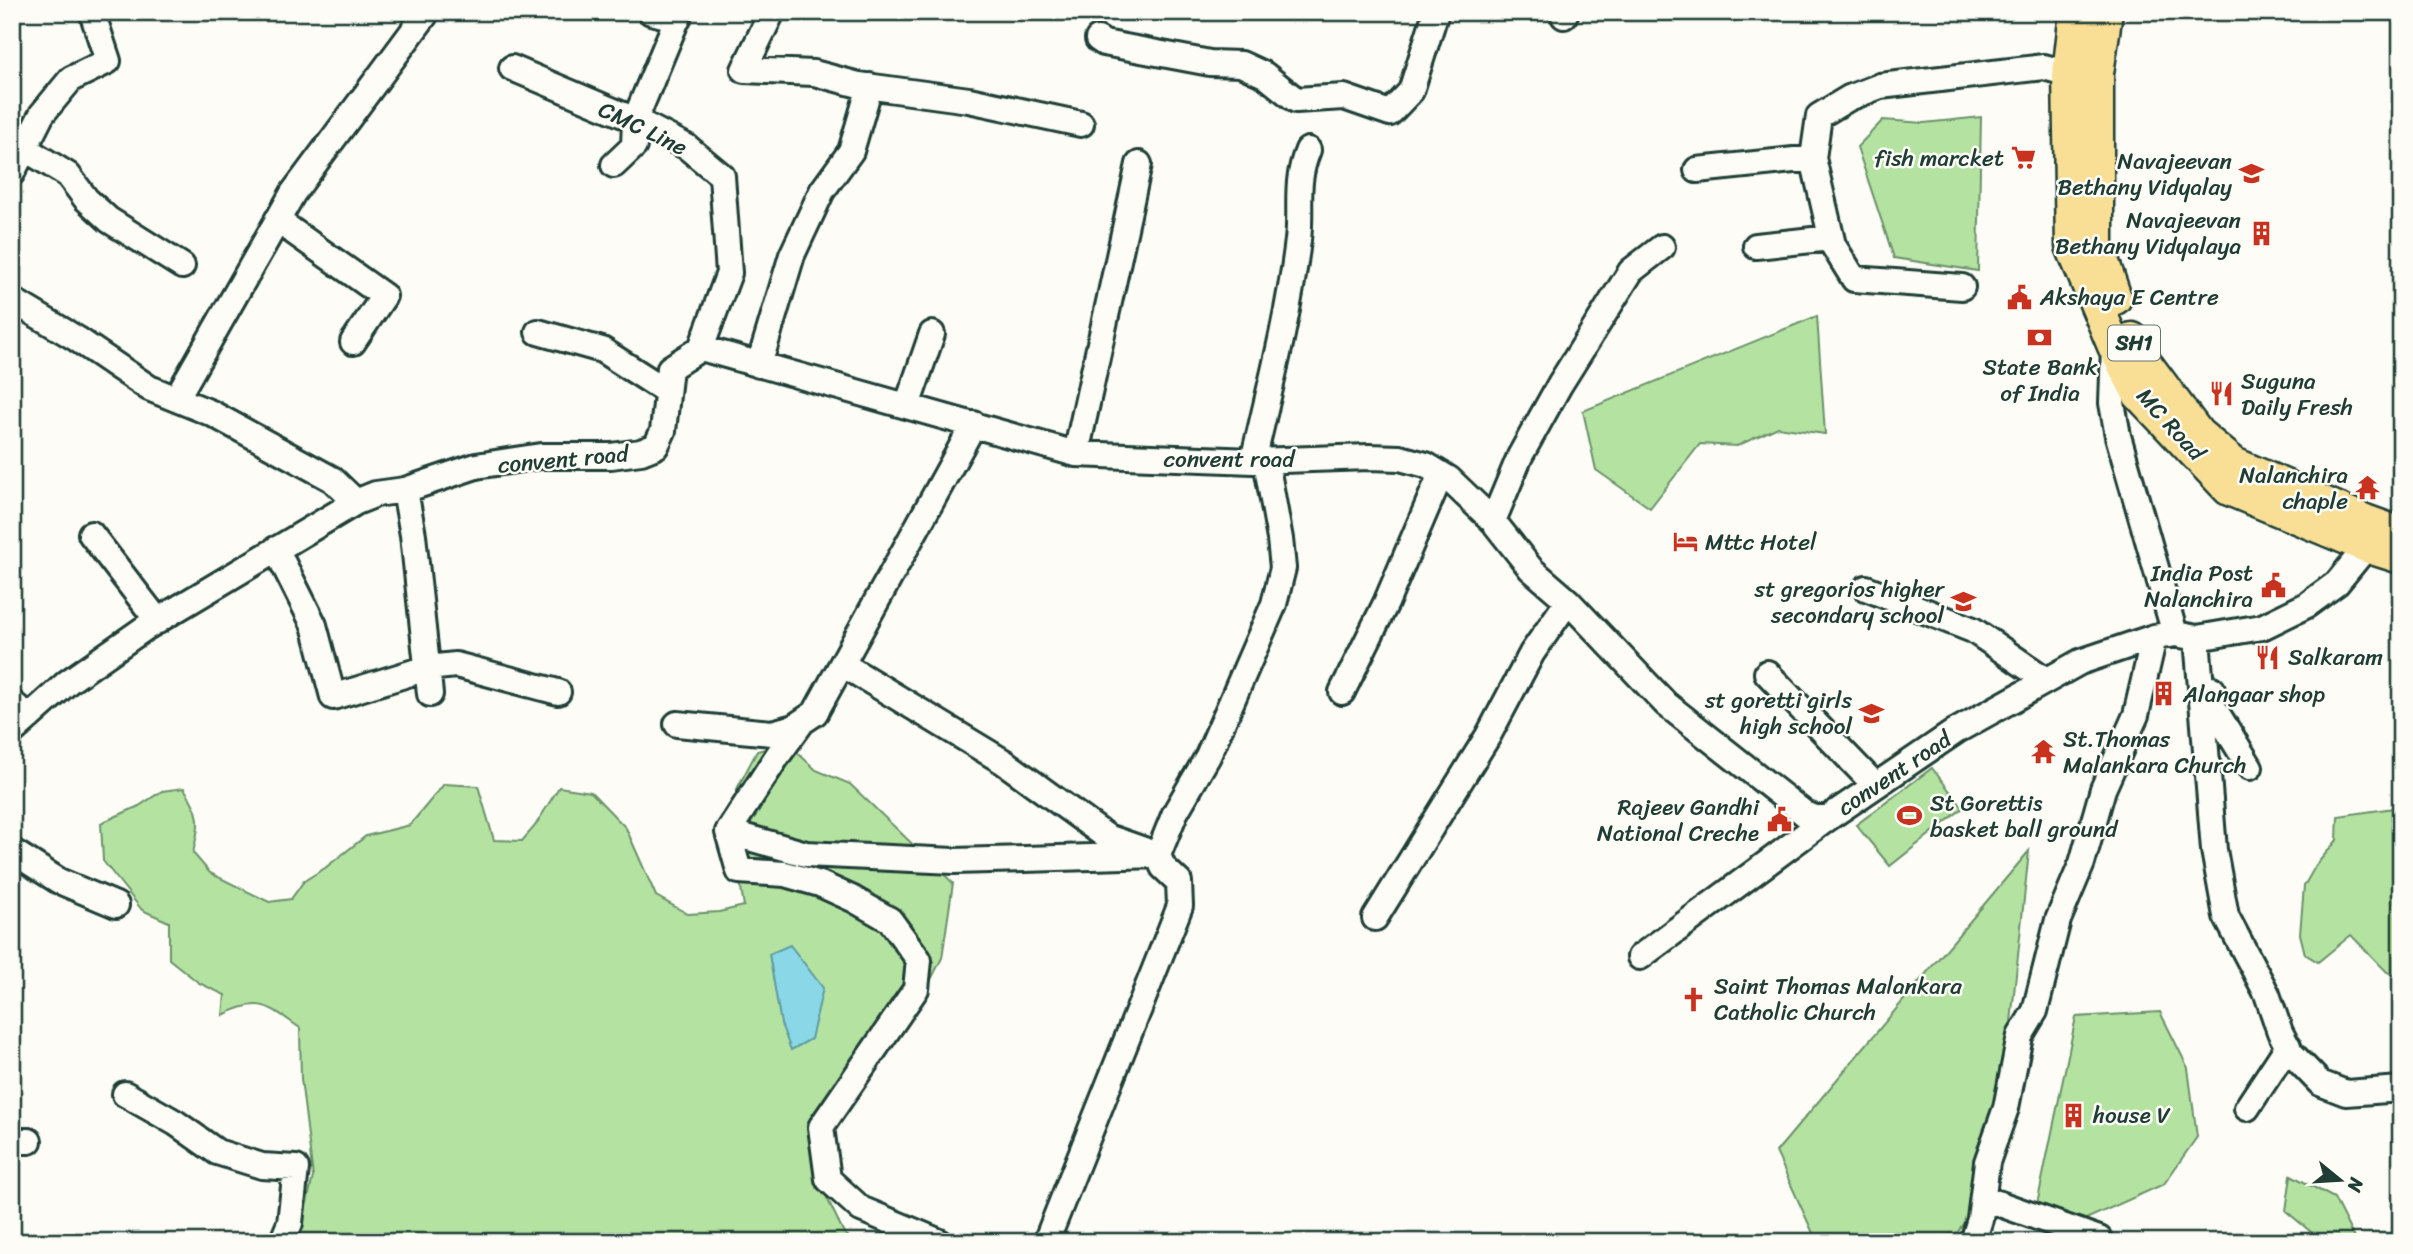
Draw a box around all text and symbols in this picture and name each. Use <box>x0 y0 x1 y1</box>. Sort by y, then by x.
street label: CMC Line <box>591 89 695 168</box>
place label: fish marcket <box>1874 138 2004 179</box>
place label: Navajeevan Bethany Vidyalay <box>2057 141 2232 208</box>
supermarket icon: fish marcket <box>2010 144 2038 172</box>
school or university icon: Navajeevan Bethany Vidyalay <box>2238 160 2266 188</box>
place label: Navajeevan Bethany Vidyalaya <box>2055 200 2241 267</box>
building icon: Navajeevan Bethany Vidyalaya <box>2247 219 2275 247</box>
place label: Akshaya E Centre <box>2039 277 2219 318</box>
public building icon: Akshaya E Centre <box>2006 283 2034 311</box>
bank icon: State Bank of India <box>2026 323 2054 351</box>
road number: SH1 <box>2108 326 2160 360</box>
place label: State Bank of India <box>1983 347 2098 414</box>
place label: Suguna Daily Fresh <box>2241 361 2353 428</box>
street label: MC Road <box>2126 378 2217 472</box>
restaurant icon: Suguna Daily Fresh <box>2207 380 2235 408</box>
street label: convent road <box>496 433 632 486</box>
street label: convent road <box>1164 439 1296 480</box>
place label: Nalanchira chaple <box>2239 455 2348 522</box>
temple icon: Nalanchira chaple <box>2354 474 2382 502</box>
place label: Mttc Hotel <box>1705 522 1817 563</box>
hotel icon: Mttc Hotel <box>1671 528 1699 556</box>
place label: India Post Nalanchira <box>2144 553 2253 620</box>
place label: st gregorios higher secondary school <box>1754 569 1946 636</box>
public building icon: India Post Nalanchira <box>2259 572 2287 600</box>
school or university icon: st gregorios higher secondary school <box>1950 588 1978 616</box>
place label: Salkaram <box>2288 637 2383 678</box>
restaurant icon: Salkaram <box>2254 643 2282 671</box>
place label: Alangaar shop <box>2182 674 2325 715</box>
place label: st goretti girls high school <box>1704 680 1852 747</box>
building icon: Alangaar shop <box>2149 680 2177 708</box>
school or university icon: st goretti girls high school <box>1858 699 1886 727</box>
street label: convent road <box>1829 719 1962 827</box>
place label: St.Thomas Malankara Church <box>2063 719 2246 786</box>
temple icon: St.Thomas Malankara Church <box>2029 738 2057 766</box>
place label: St Gorettis basket ball ground <box>1930 783 2119 850</box>
place label: Rajeev Gandhi National Creche <box>1597 787 1760 854</box>
sports icon: St Gorettis basket ball ground <box>1896 802 1924 830</box>
public building icon: Rajeev Gandhi National Creche <box>1765 806 1793 834</box>
place label: Saint Thomas Malankara Catholic Church <box>1714 966 1962 1033</box>
church icon: Saint Thomas Malankara Catholic Church <box>1680 985 1708 1013</box>
place label: house V <box>2092 1095 2171 1136</box>
building icon: house V <box>2059 1101 2087 1129</box>
north arrow <box>2304 1146 2374 1216</box>
text: N <box>2338 1173 2374 1197</box>

